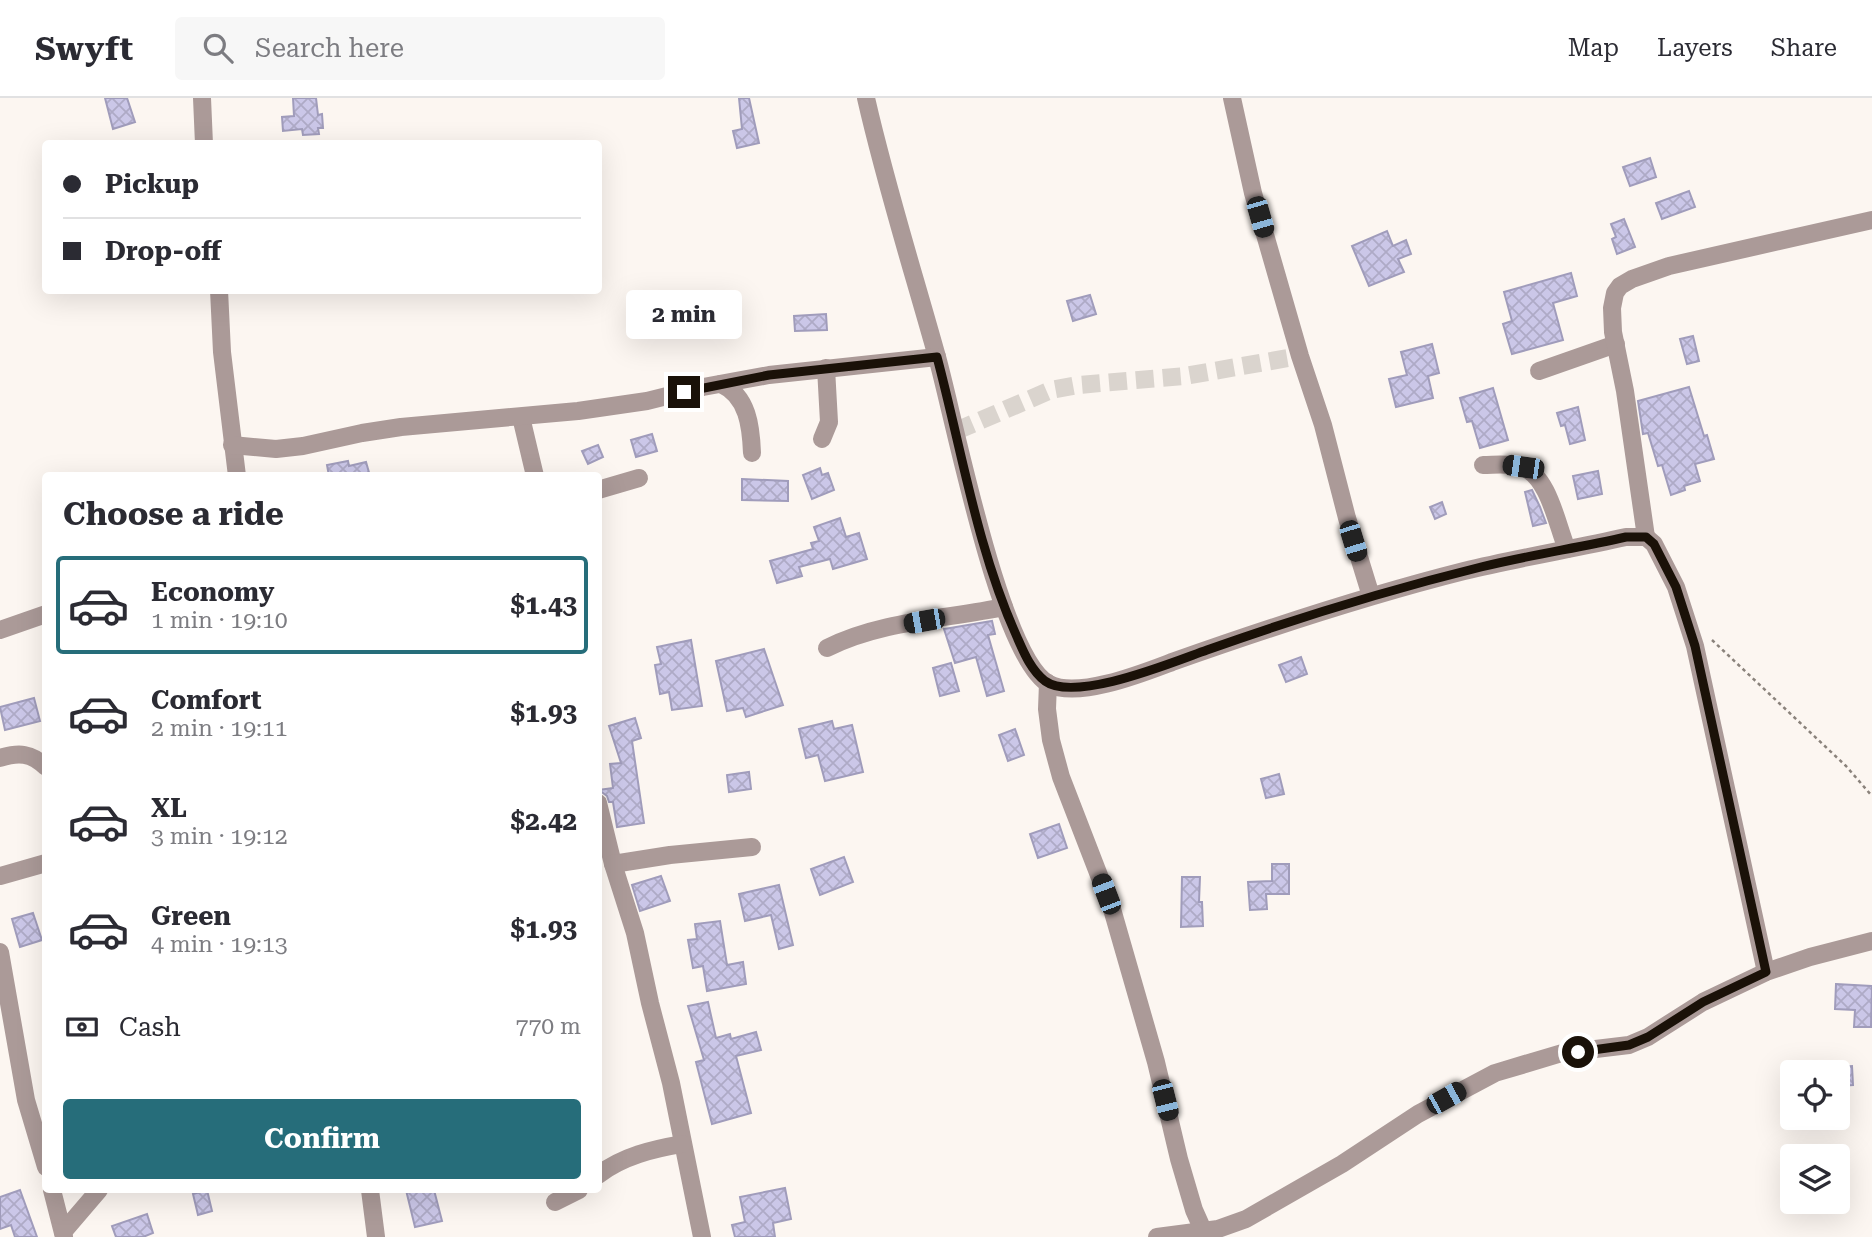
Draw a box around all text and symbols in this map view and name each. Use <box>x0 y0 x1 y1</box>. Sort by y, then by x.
search box <box>175 17 665 80</box>
text: Swyft <box>35 29 133 68</box>
icon: search <box>199 29 237 67</box>
text: Search here <box>255 33 404 63</box>
text: Map <box>1568 34 1619 62</box>
text: Layers <box>1657 34 1733 62</box>
text: Share <box>1771 34 1837 62</box>
text: Pickup <box>105 169 199 199</box>
car <box>1245 194 1276 240</box>
text: Drop-off <box>105 236 221 266</box>
callout: 2 min <box>626 290 742 340</box>
text: 2 min <box>652 301 716 328</box>
route end <box>668 376 700 408</box>
car <box>1501 454 1546 480</box>
text: Choose a ride <box>63 495 284 533</box>
car <box>1337 518 1370 564</box>
icon: car <box>67 574 130 637</box>
text: Economy <box>151 577 274 607</box>
text: $1.43 <box>511 590 577 620</box>
text: 1 min · 19:10 <box>151 607 288 634</box>
car <box>902 607 947 635</box>
icon: car <box>67 682 130 745</box>
text: Comfort <box>151 685 261 715</box>
text: $1.93 <box>511 698 577 728</box>
text: 2 min · 19:11 <box>151 715 288 742</box>
icon: car <box>67 790 130 853</box>
text: XL <box>151 793 187 823</box>
text: $2.42 <box>511 806 577 836</box>
text: 3 min · 19:12 <box>151 823 288 850</box>
car <box>1089 871 1124 917</box>
icon: car <box>67 898 130 961</box>
text: Green <box>151 901 231 931</box>
text: $1.93 <box>511 914 577 944</box>
text: 4 min · 19:13 <box>151 931 288 958</box>
icon: cash <box>63 1008 101 1046</box>
text: Cash <box>119 1012 181 1042</box>
text: 770 m <box>516 1013 581 1040</box>
route start <box>1562 1036 1594 1068</box>
map controls <box>1780 1060 1850 1214</box>
button: locate <box>1780 1060 1850 1130</box>
car <box>1150 1077 1181 1123</box>
car <box>1423 1079 1470 1117</box>
button: Confirm <box>63 1099 581 1179</box>
button: layers <box>1780 1144 1850 1214</box>

